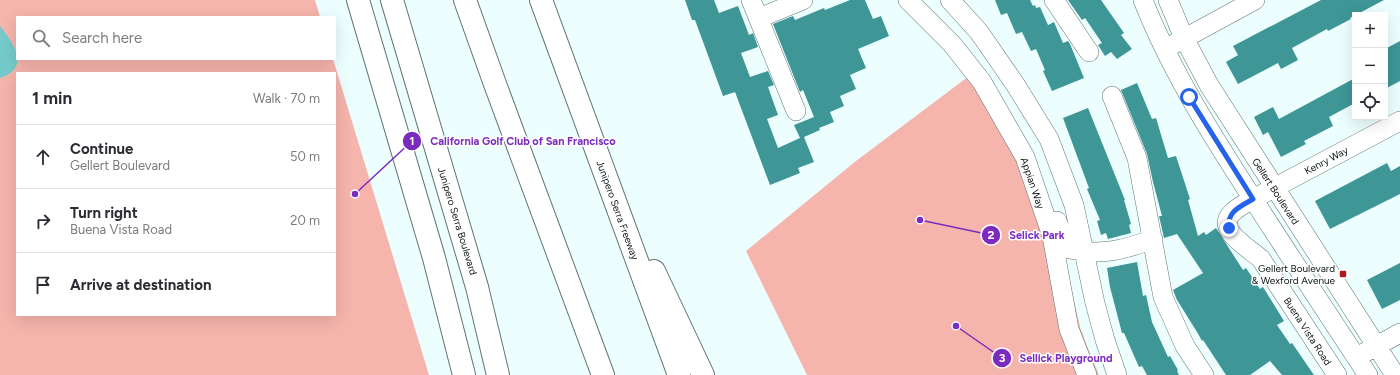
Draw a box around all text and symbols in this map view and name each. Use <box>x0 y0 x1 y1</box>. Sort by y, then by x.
map controls <box>1352 12 1388 120</box>
button: + <box>1352 12 1388 48</box>
search box <box>16 16 336 60</box>
icon: search <box>30 27 52 49</box>
text: Search here <box>62 29 142 47</box>
button: − <box>1352 48 1388 84</box>
button: locate <box>1352 84 1388 120</box>
text: 1 min <box>32 88 72 108</box>
route start <box>1180 88 1198 106</box>
text: Walk · 70 m <box>253 91 320 106</box>
callout: California Golf Club of San Francisco <box>402 129 624 152</box>
text: 1 <box>409 134 415 148</box>
text: California Golf Club of San Francisco <box>430 135 616 148</box>
text: Continue <box>70 140 133 158</box>
street label: Kenry Way <box>1302 143 1351 177</box>
icon: ahead <box>32 146 54 168</box>
text: 50 m <box>290 149 320 164</box>
street label: Gellert Boulevard <box>1249 155 1302 227</box>
street label: Appian Way <box>1018 156 1048 211</box>
text: Gellert Boulevard <box>70 158 170 173</box>
street label: Junipero Serra Freeway <box>593 159 642 262</box>
street label: Junipero Serra Boulevard <box>435 166 480 277</box>
text: Turn right <box>70 204 138 222</box>
icon: right <box>32 210 54 232</box>
text: 20 m <box>290 213 320 228</box>
route end <box>1220 219 1238 237</box>
text: Buena Vista Road <box>70 222 172 237</box>
callout: Selick Park <box>981 224 1073 247</box>
text: 2 <box>988 228 995 242</box>
text: Selick Park <box>1009 229 1065 242</box>
place label: Gellert Boulevard & Wexford Avenue <box>1252 262 1336 287</box>
marker: Gellert Boulevard & Wexford Avenue <box>1338 269 1348 279</box>
icon: arrive <box>32 274 54 296</box>
text: Arrive at destination <box>70 276 211 294</box>
street label: Buena Vista Road <box>1281 295 1334 368</box>
callout: Sellick Playground <box>992 346 1121 369</box>
text: 3 <box>999 351 1006 365</box>
text: Sellick Playground <box>1019 352 1113 365</box>

